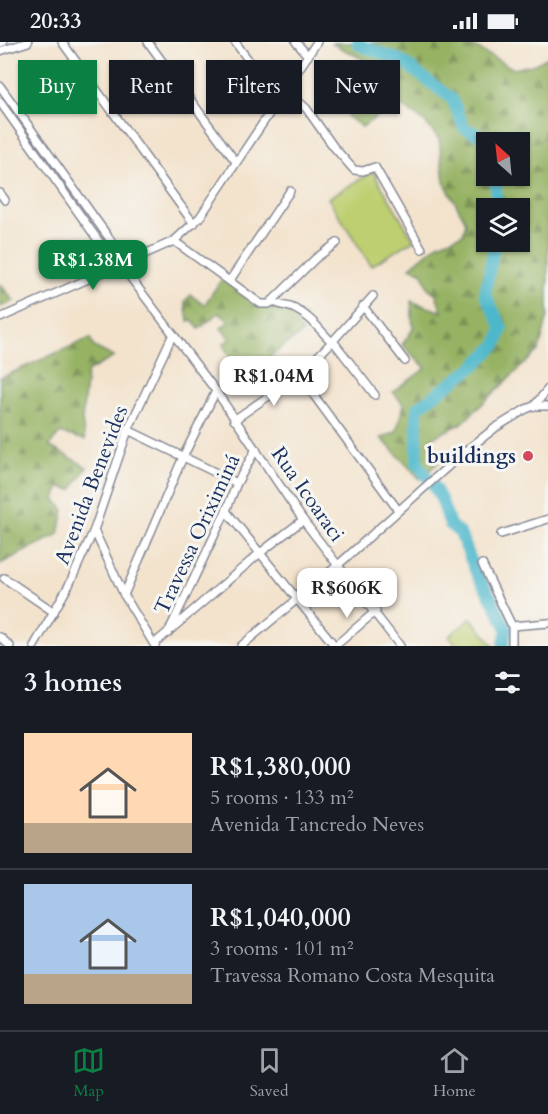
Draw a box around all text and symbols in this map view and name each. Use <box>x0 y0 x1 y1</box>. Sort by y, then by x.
text: 20:33 <box>30 6 81 36</box>
chip: Buy <box>18 60 97 114</box>
chip: Rent <box>109 60 194 114</box>
chip: Filters <box>206 60 302 114</box>
chip: New <box>314 60 400 114</box>
north arrow <box>476 132 530 186</box>
map controls <box>476 132 530 252</box>
button: layers <box>476 198 530 252</box>
pin: R$1.38M <box>38 240 148 291</box>
text: R$1.38M <box>53 246 133 273</box>
pin: R$1.04M <box>219 356 329 407</box>
text: R$1.04M <box>234 362 314 389</box>
street label: Avenida Benevides <box>48 401 135 569</box>
street label: Rua Icoaraci <box>264 441 351 548</box>
place label: buildings <box>427 442 516 471</box>
street label: Travessa Oriximiná <box>148 449 247 619</box>
marker: buildings <box>521 449 535 463</box>
pin: R$606K <box>298 568 396 619</box>
text: R$606K <box>311 574 383 601</box>
text: 3 homes <box>24 665 122 700</box>
icon: filters <box>491 666 524 699</box>
text: R$1,380,000 <box>210 749 351 784</box>
icon: home <box>72 757 144 829</box>
text: 5 rooms · 133 m² <box>210 784 354 811</box>
text: Avenida Tancredo Neves <box>210 811 424 838</box>
text: R$1,040,000 <box>210 900 351 935</box>
icon: home <box>72 908 144 980</box>
text: 3 rooms · 101 m² <box>210 935 354 962</box>
text: Travessa Romano Costa Mesquita <box>210 962 495 989</box>
tab: Map <box>72 1044 105 1102</box>
tab: Saved <box>250 1044 288 1102</box>
tab: Home <box>433 1044 476 1102</box>

